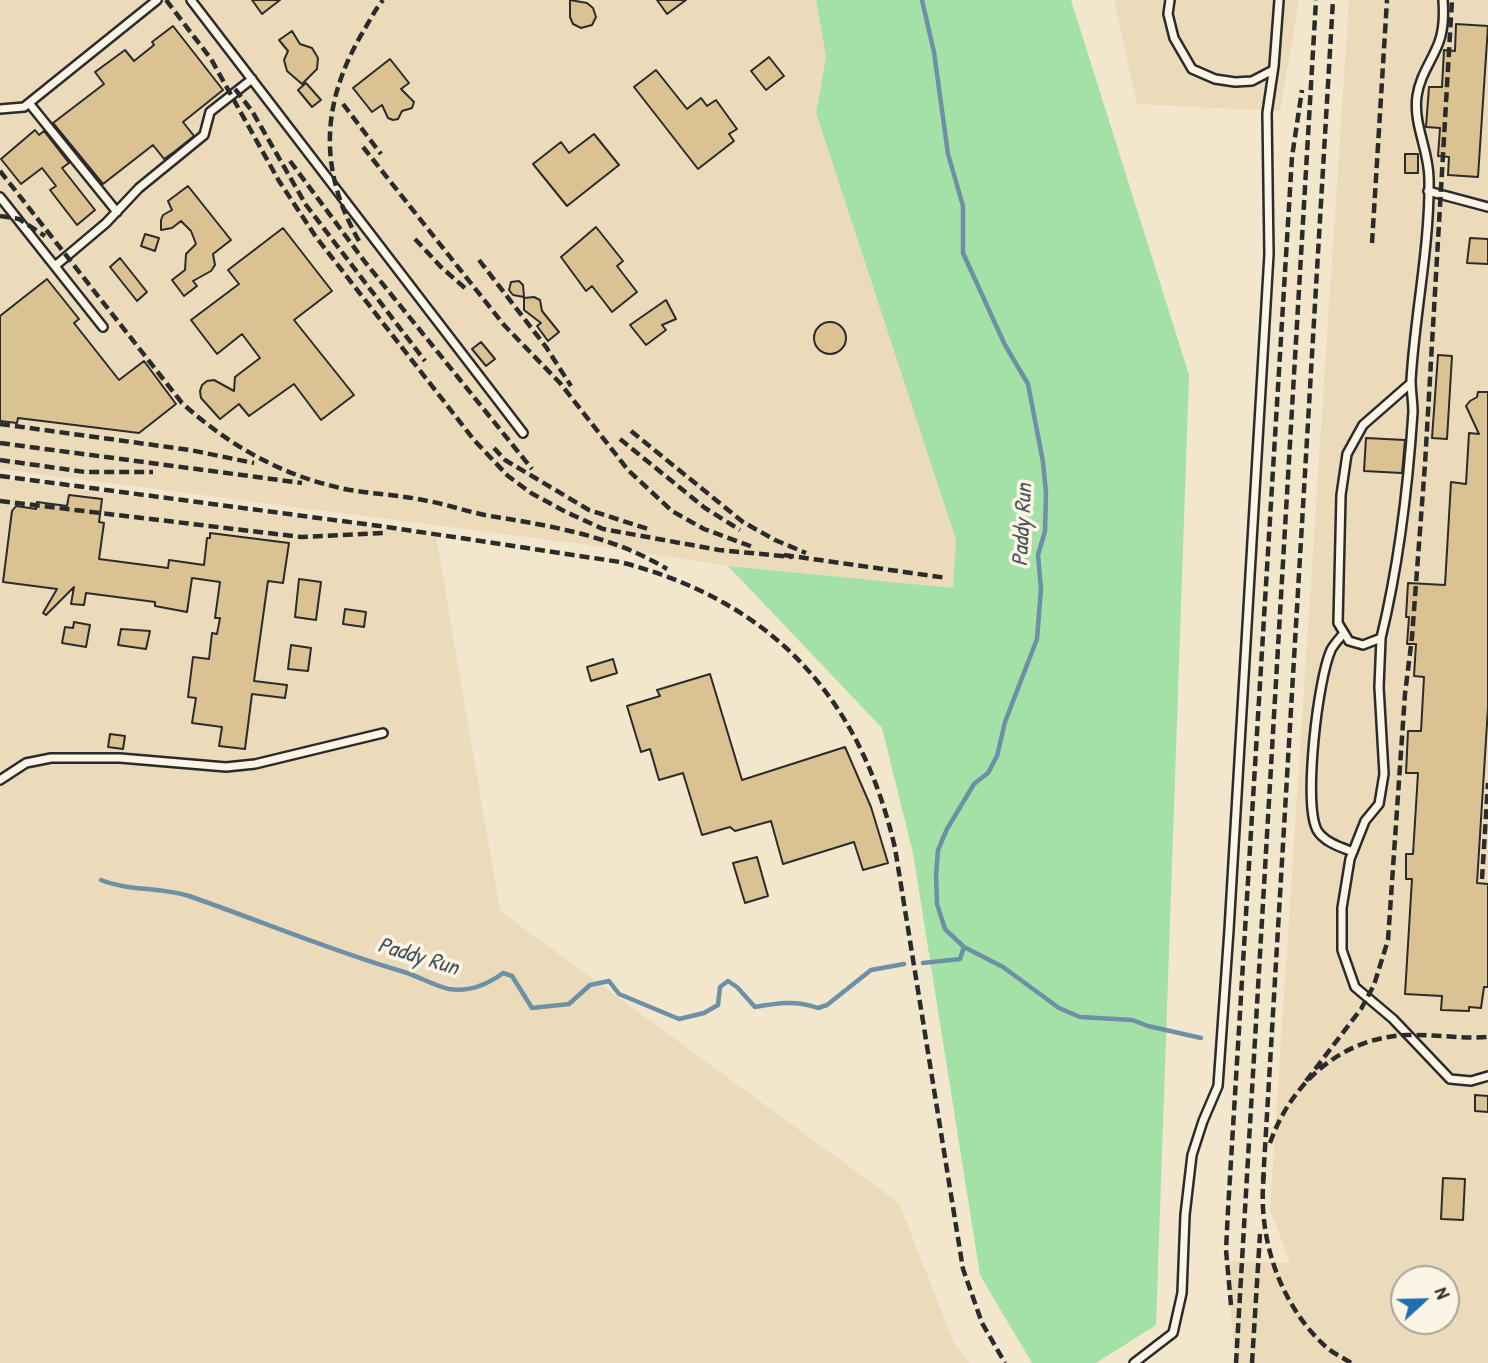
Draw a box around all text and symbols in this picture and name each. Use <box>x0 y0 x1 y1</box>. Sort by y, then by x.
water label: Paddy Run <box>1007 483 1039 567</box>
water label: Paddy Run <box>374 932 462 982</box>
north arrow <box>1390 1265 1460 1335</box>
text: N <box>1429 1283 1457 1302</box>

